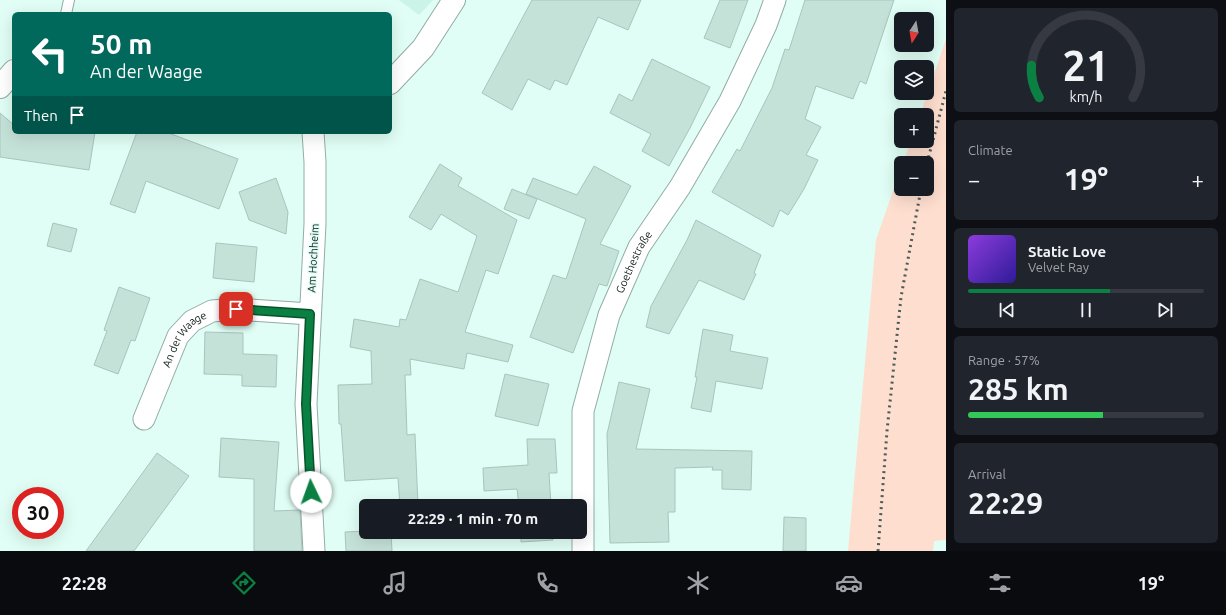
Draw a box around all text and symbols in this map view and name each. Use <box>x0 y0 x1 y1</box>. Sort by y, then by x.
north arrow <box>894 12 934 52</box>
map controls <box>894 12 934 196</box>
icon: left <box>24 28 76 80</box>
text: 50 m <box>90 28 152 59</box>
text: 21 <box>1063 42 1109 89</box>
button: layers <box>894 60 934 100</box>
text: An der Waage <box>90 61 203 81</box>
text: km/h <box>1070 89 1102 105</box>
icon: arrive <box>66 104 88 126</box>
text: Then <box>24 107 58 124</box>
button: + <box>894 108 934 148</box>
text: Climate <box>968 143 1013 157</box>
button: − <box>894 156 934 196</box>
text: 19° <box>1064 162 1108 196</box>
text: − <box>968 167 980 192</box>
text: + <box>1192 167 1204 192</box>
street label: Am Hochheim <box>305 223 321 293</box>
street label: Goethestraße <box>613 229 654 295</box>
text: Static Love <box>1028 243 1106 260</box>
text: Velvet Ray <box>1028 260 1089 274</box>
pin <box>219 292 253 326</box>
icon: arrive <box>225 298 247 320</box>
icon: previous <box>996 299 1018 321</box>
icon: pause <box>1075 299 1097 321</box>
icon: next <box>1154 299 1176 321</box>
street label: An der Waage <box>160 309 208 369</box>
text: Range · 57% <box>968 353 1040 367</box>
text: 285 km <box>968 372 1069 406</box>
text: Arrival <box>968 467 1006 481</box>
position arrow <box>290 471 332 513</box>
text: 22:29 <box>968 486 1043 520</box>
speed limit sign: 30 <box>12 487 64 539</box>
text: 22:29 · 1 min · 70 m <box>408 510 538 527</box>
icon: directions <box>230 569 258 597</box>
icon: music <box>381 569 409 597</box>
icon: phone <box>533 569 561 597</box>
icon: climate <box>684 569 712 597</box>
icon: car <box>835 569 863 597</box>
icon: filters <box>986 569 1014 597</box>
text: 22:28 <box>62 573 107 593</box>
text: 19° <box>1138 573 1164 593</box>

